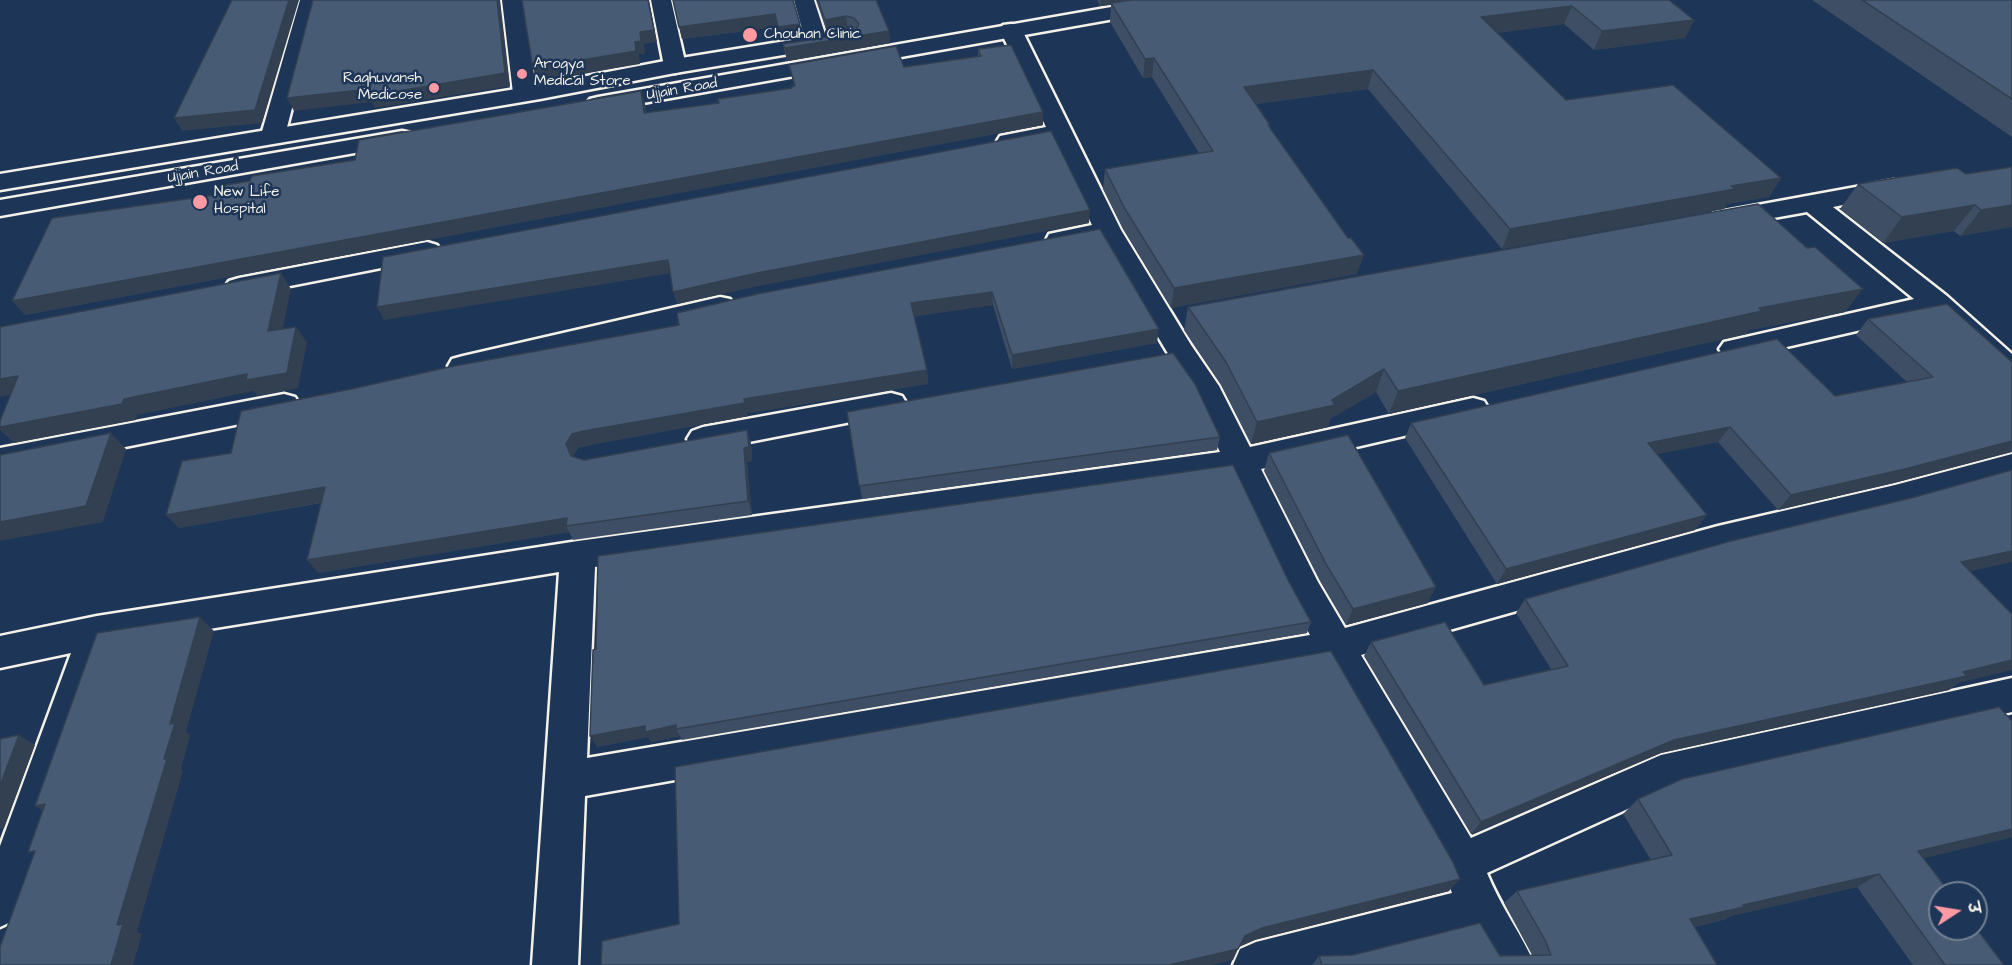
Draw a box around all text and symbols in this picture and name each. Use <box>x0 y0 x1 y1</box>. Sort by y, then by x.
marker: Chouhan Clinic <box>741 26 759 44</box>
place label: Chouhan Clinic <box>764 26 861 44</box>
place label: Arogya Medical Store <box>534 56 631 91</box>
marker: Arogya Medical Store <box>515 67 529 81</box>
place label: Raghuvansh Medicose <box>343 70 422 105</box>
street label: Ujjain Road <box>645 75 719 105</box>
marker: Raghuvansh Medicose <box>427 81 441 95</box>
street label: Ujjain Road <box>166 158 240 188</box>
place label: New Life Hospital <box>214 184 279 219</box>
marker: New Life Hospital <box>191 193 209 211</box>
north arrow <box>1928 881 1988 941</box>
text: उ <box>1962 900 1986 915</box>

